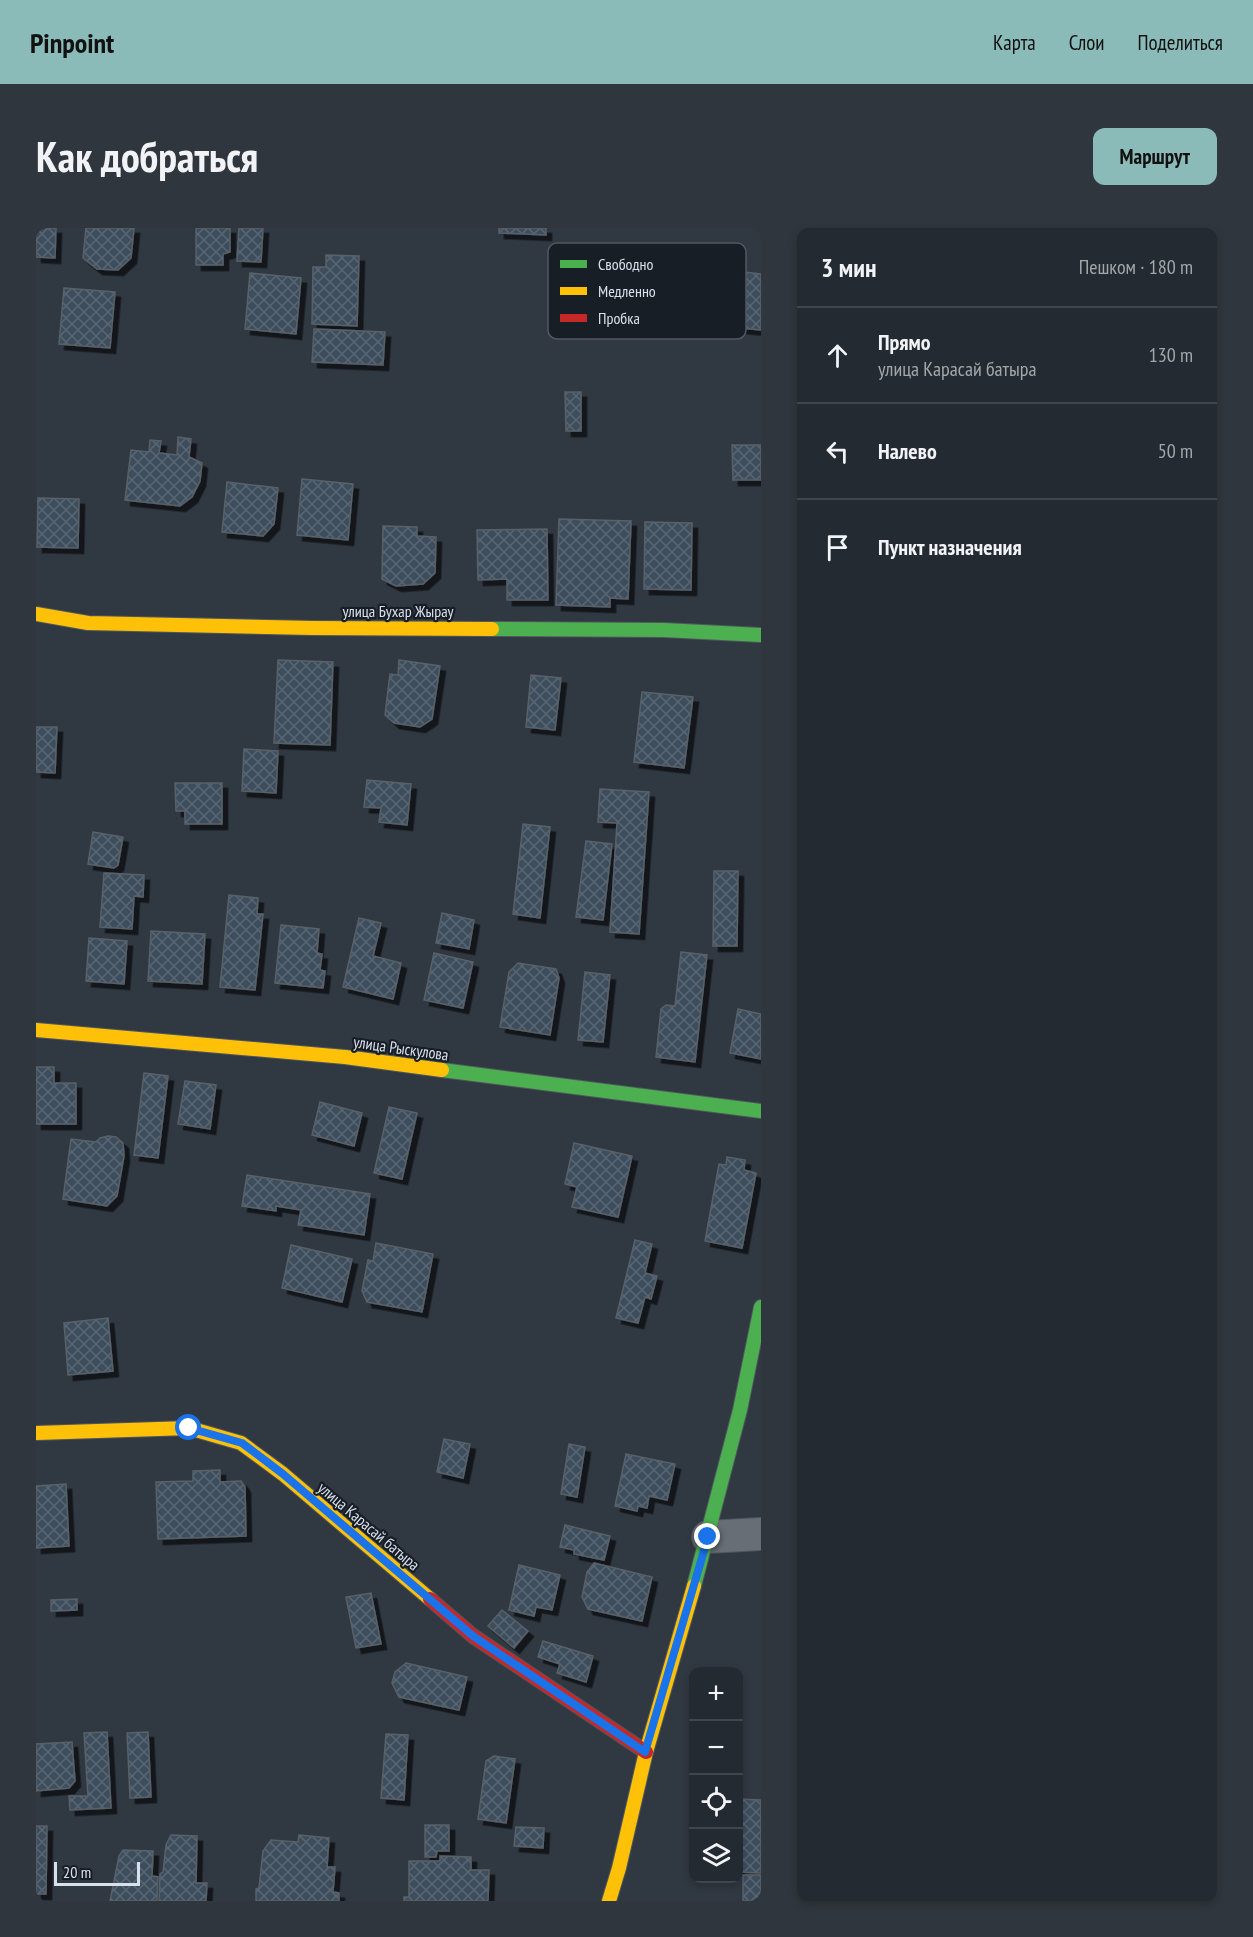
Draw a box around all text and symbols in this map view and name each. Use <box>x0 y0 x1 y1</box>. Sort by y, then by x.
text: Pinpoint <box>30 24 114 61</box>
text: Карта <box>993 29 1036 56</box>
text: Слои <box>1069 29 1104 56</box>
text: Поделиться <box>1137 29 1223 56</box>
button: Маршрут <box>1093 128 1217 185</box>
text: Как добраться <box>36 129 258 184</box>
legend <box>548 243 746 339</box>
text: 3 мин <box>821 251 876 284</box>
text: Свободно <box>598 254 653 274</box>
text: Пешком · 180 m <box>1079 254 1193 280</box>
text: Медленно <box>598 281 656 301</box>
text: Пробка <box>598 308 640 328</box>
text: Прямо <box>878 328 931 356</box>
icon: ahead <box>821 339 854 372</box>
text: 130 m <box>1149 342 1193 368</box>
text: улица Карасай батыра <box>878 356 1036 382</box>
icon: left <box>821 435 854 468</box>
text: Налево <box>878 437 937 465</box>
text: 50 m <box>1158 438 1193 464</box>
icon: arrive <box>821 531 854 564</box>
text: Пункт назначения <box>878 533 1022 561</box>
street label: улица Бухар Жырау <box>342 601 454 621</box>
street label: улица Рыскулова <box>352 1031 450 1065</box>
route start <box>175 1414 201 1440</box>
street label: улица Карасай батыра <box>314 1478 424 1574</box>
route end <box>694 1523 720 1549</box>
map controls <box>689 1667 743 1883</box>
button: + <box>689 1667 743 1721</box>
button: − <box>689 1721 743 1775</box>
button: locate <box>689 1775 743 1829</box>
button: layers <box>689 1829 743 1883</box>
scale bar <box>54 1859 140 1886</box>
text: 20 m <box>63 1862 91 1882</box>

